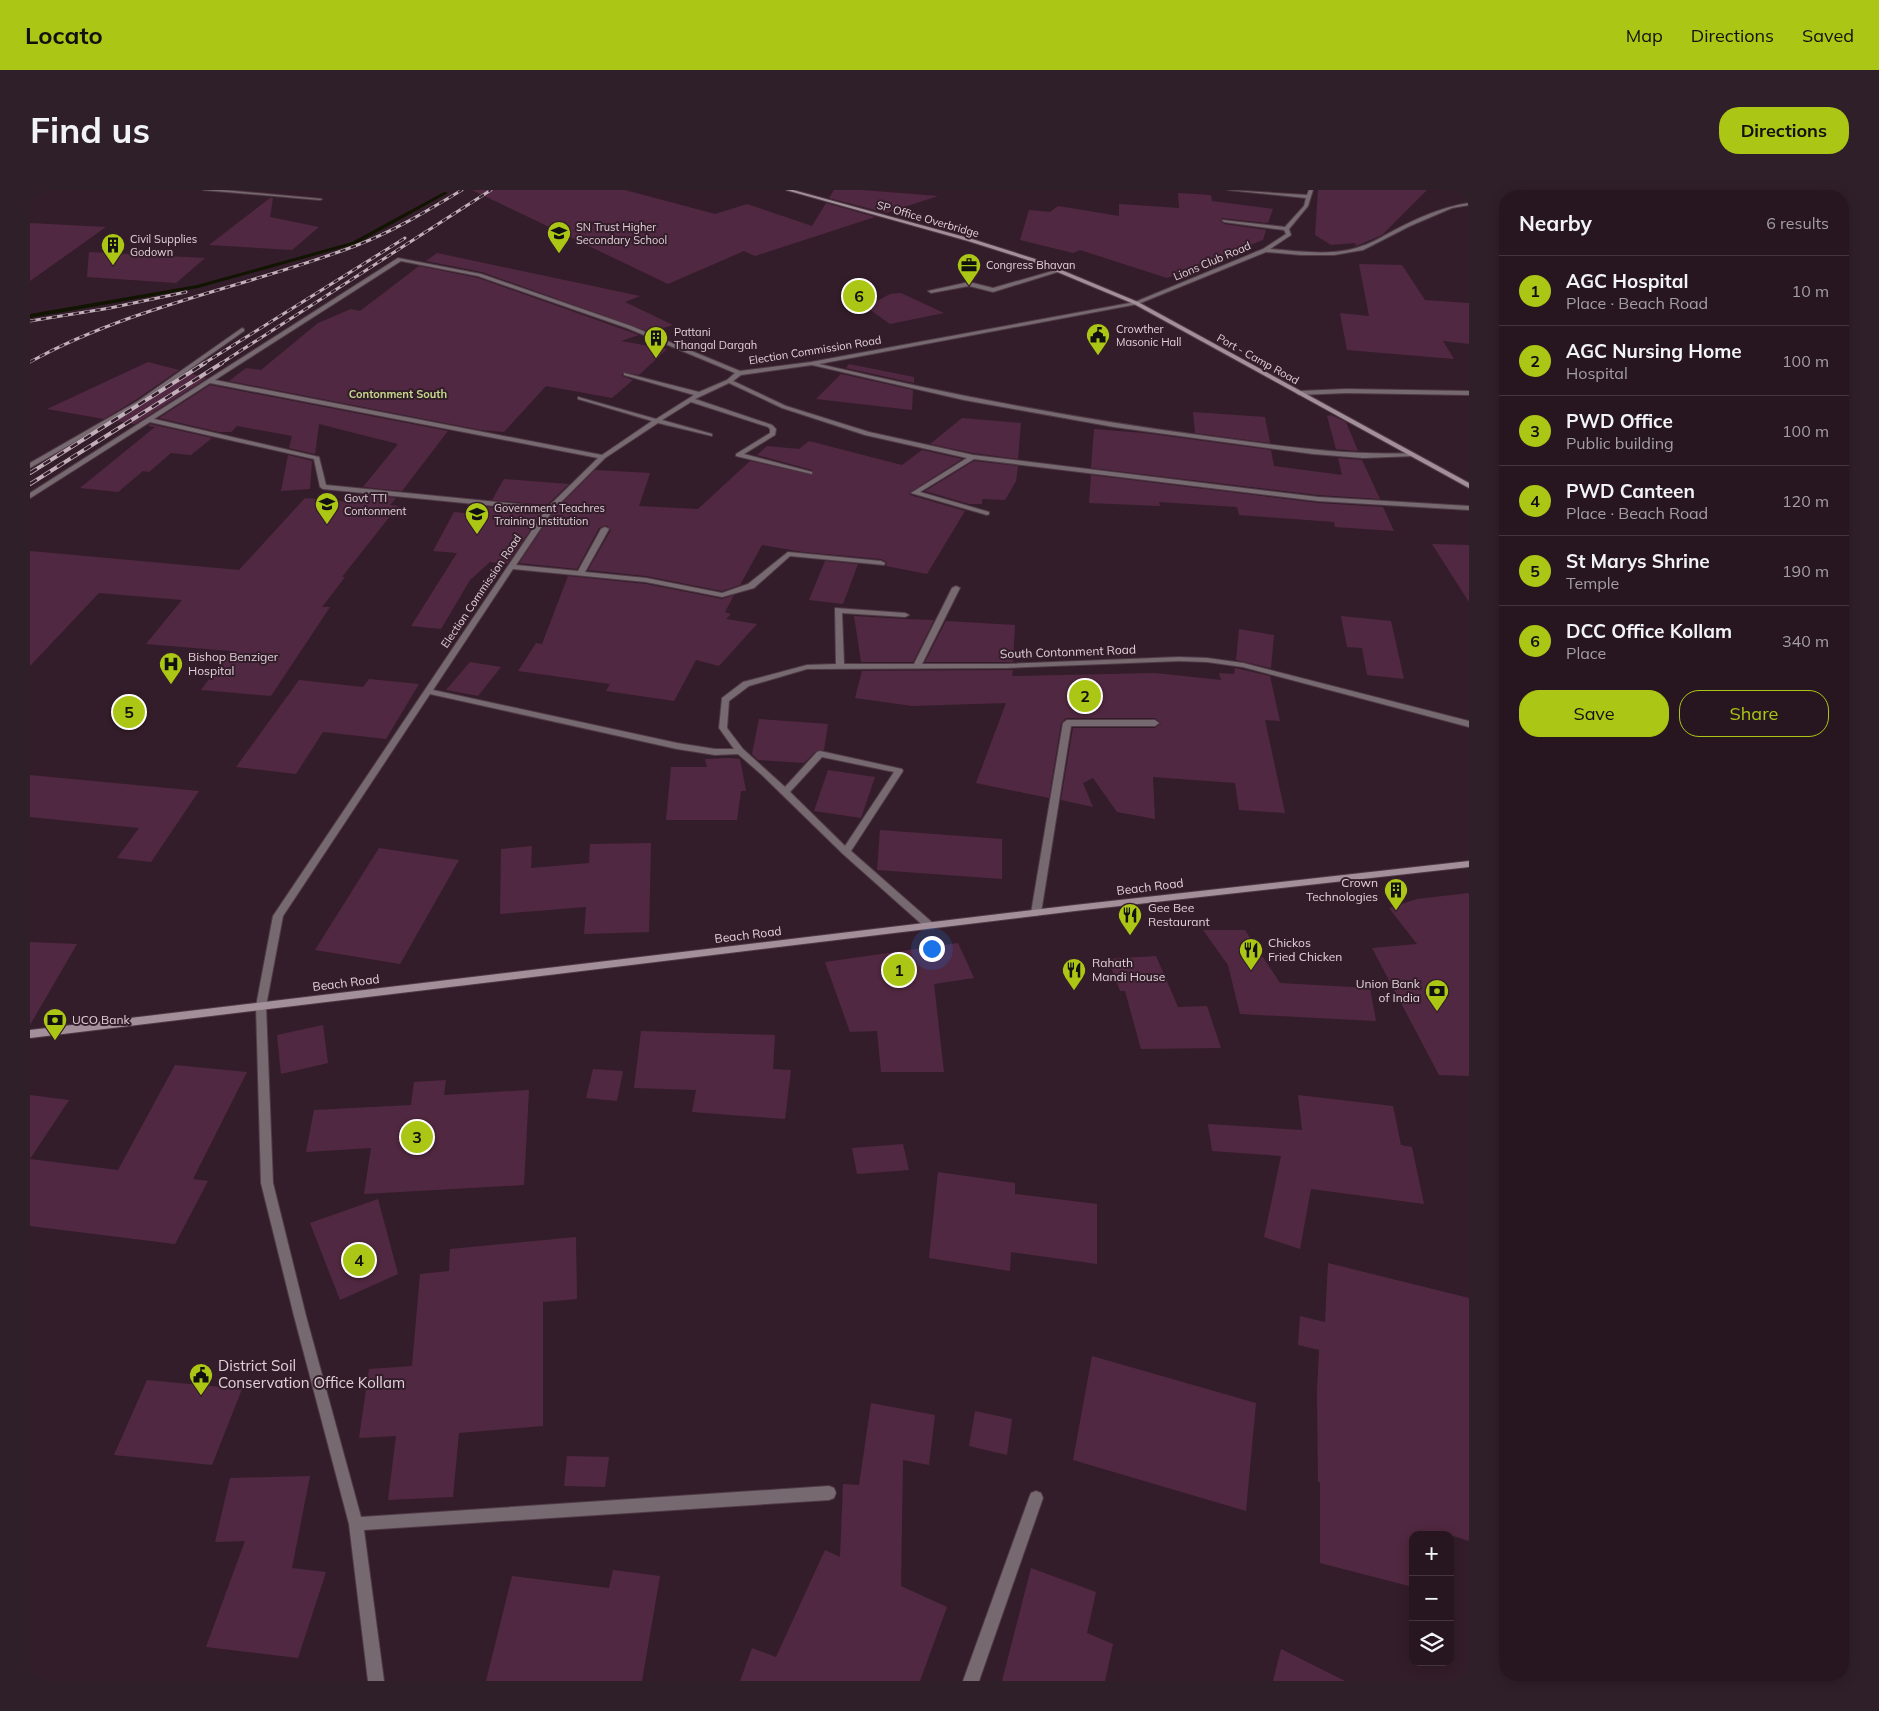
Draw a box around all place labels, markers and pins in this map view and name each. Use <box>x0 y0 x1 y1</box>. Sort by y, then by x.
school or university icon: SN Trust Higher Secondary School <box>546 220 572 254</box>
place label: SN Trust Higher Secondary School <box>576 220 667 247</box>
building icon: Civil Supplies Godown <box>100 232 126 266</box>
place label: Civil Supplies Godown <box>130 232 197 259</box>
office icon: Congress Bhavan <box>956 252 982 286</box>
place label: Congress Bhavan <box>986 258 1075 272</box>
pin: 6 <box>843 277 875 315</box>
public building icon: Crowther Masonic Hall <box>1085 322 1111 356</box>
place label: Crowther Masonic Hall <box>1116 322 1181 349</box>
building icon: Pattani Thangal Dargah <box>643 325 669 359</box>
place label: Pattani Thangal Dargah <box>674 325 757 352</box>
school or university icon: Govt TTI Contonment <box>314 491 340 525</box>
place label: Govt TTI Contonment <box>344 491 406 518</box>
school or university icon: Government Teachres Training Institution <box>464 501 490 535</box>
place label: Government Teachres Training Institution <box>494 501 605 528</box>
place label: Bishop Benziger Hospital <box>188 649 279 678</box>
hospital icon: Bishop Benziger Hospital <box>158 651 184 685</box>
pin: 2 <box>1069 677 1101 715</box>
pin: 5 <box>113 693 145 731</box>
place label: Crown Technologies <box>1306 875 1378 904</box>
building icon: Crown Technologies <box>1383 877 1409 911</box>
place label: Gee Bee Restaurant <box>1148 900 1210 929</box>
restaurant icon: Gee Bee Restaurant <box>1117 902 1143 936</box>
place label: Chickos Fried Chicken <box>1268 935 1342 964</box>
restaurant icon: Chickos Fried Chicken <box>1238 937 1264 971</box>
pin: 1 <box>883 951 915 989</box>
place label: Rahath Mandi House <box>1092 955 1165 984</box>
restaurant icon: Rahath Mandi House <box>1061 957 1087 991</box>
place label: Union Bank of India <box>1356 976 1421 1005</box>
bank icon: Union Bank of India <box>1424 978 1450 1012</box>
bank icon: UCO Bank <box>42 1007 68 1041</box>
place label: UCO Bank <box>72 1012 130 1027</box>
pin: 3 <box>401 1118 433 1156</box>
pin: 4 <box>343 1241 375 1279</box>
place label: District Soil Conservation Office Kollam <box>218 1356 405 1392</box>
public building icon: District Soil Conservation Office Kollam <box>188 1362 214 1396</box>

